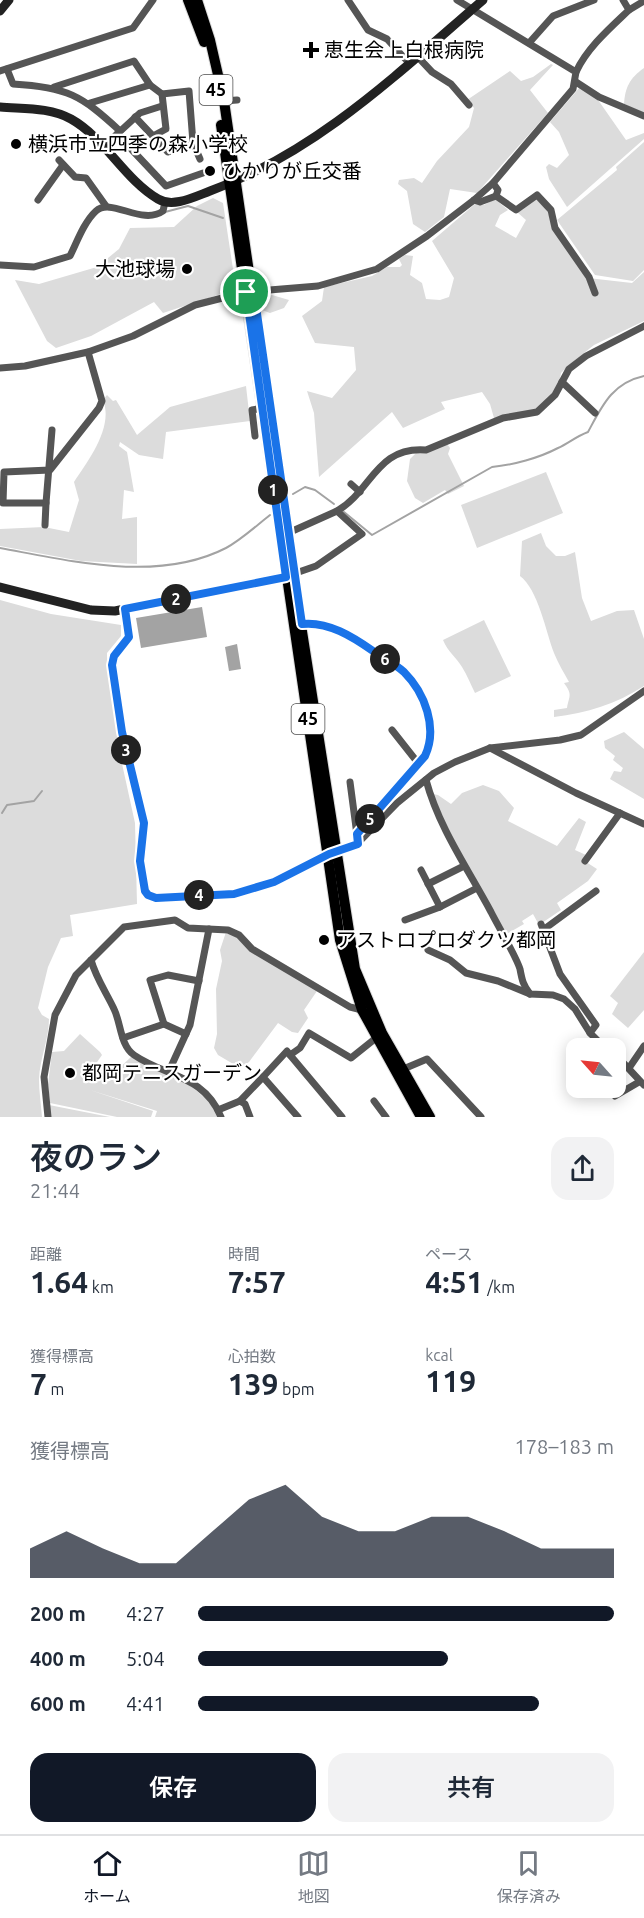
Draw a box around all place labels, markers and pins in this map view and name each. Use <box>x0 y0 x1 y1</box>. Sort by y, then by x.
place label: 恵生会上白根病院 <box>324 38 484 61</box>
marker: 恵生会上白根病院 <box>302 41 320 59</box>
place label: 横浜市立四季の森小学校 <box>28 132 248 155</box>
marker: 横浜市立四季の森小学校 <box>9 137 23 151</box>
place label: ひかりが丘交番 <box>222 159 362 182</box>
marker: ひかりが丘交番 <box>203 164 217 178</box>
place label: 大池球場 <box>95 257 175 280</box>
marker: 大池球場 <box>180 262 194 276</box>
pin <box>220 266 271 317</box>
pin: 1 <box>258 475 288 505</box>
pin: 2 <box>161 584 191 614</box>
pin: 6 <box>370 644 400 674</box>
pin: 3 <box>111 735 141 765</box>
pin: 5 <box>355 804 385 834</box>
pin: 4 <box>184 880 214 910</box>
place label: アストロプロダクツ都岡 <box>336 928 556 951</box>
marker: アストロプロダクツ都岡 <box>317 933 331 947</box>
place label: 都岡テニスガーデン <box>82 1061 262 1084</box>
marker: 都岡テニスガーデン <box>63 1066 77 1080</box>

